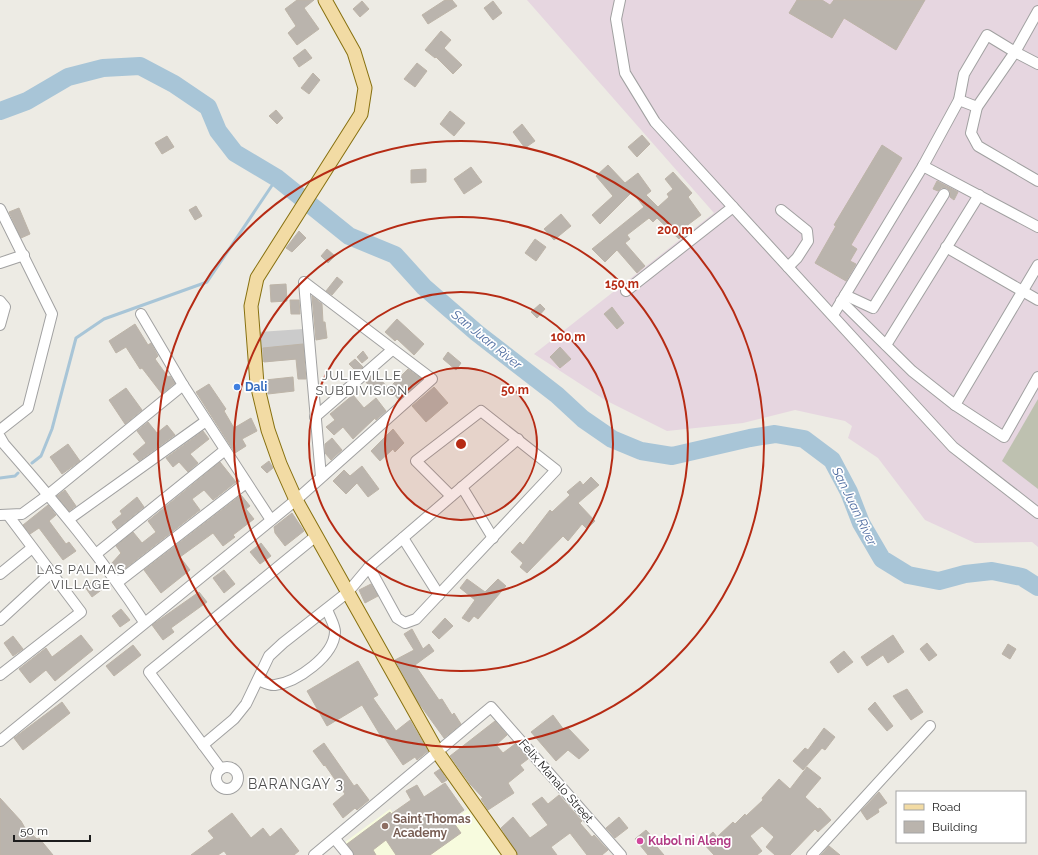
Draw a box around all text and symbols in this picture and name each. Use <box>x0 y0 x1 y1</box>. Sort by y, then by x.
text: 200 m <box>657 223 693 237</box>
text: 150 m <box>605 277 639 291</box>
water label: San Juan River <box>448 306 525 373</box>
text: 100 m <box>551 330 585 344</box>
district label: JULIEVILLE SUBDIVISION <box>316 368 408 398</box>
place label: Dali <box>245 380 267 394</box>
marker: Dali <box>232 382 242 392</box>
text: 50 m <box>501 383 529 397</box>
centre of rings <box>454 437 468 451</box>
water label: San Juan River <box>829 463 880 549</box>
district label: LAS PALMAS VILLAGE <box>36 562 126 592</box>
street label: Felix Manalo Street <box>516 736 596 826</box>
district label: BARANGAY 3 <box>248 776 344 792</box>
legend <box>896 791 1026 843</box>
text: Road <box>932 800 961 814</box>
place label: Saint Thomas Academy <box>393 812 471 840</box>
scale bar <box>14 817 90 843</box>
text: Building <box>932 820 978 834</box>
marker: Saint Thomas Academy <box>380 821 390 831</box>
text: 50 m <box>20 824 48 838</box>
place label: Kubol ni Aleng <box>648 834 731 848</box>
marker: Kubol ni Aleng <box>635 836 645 846</box>

